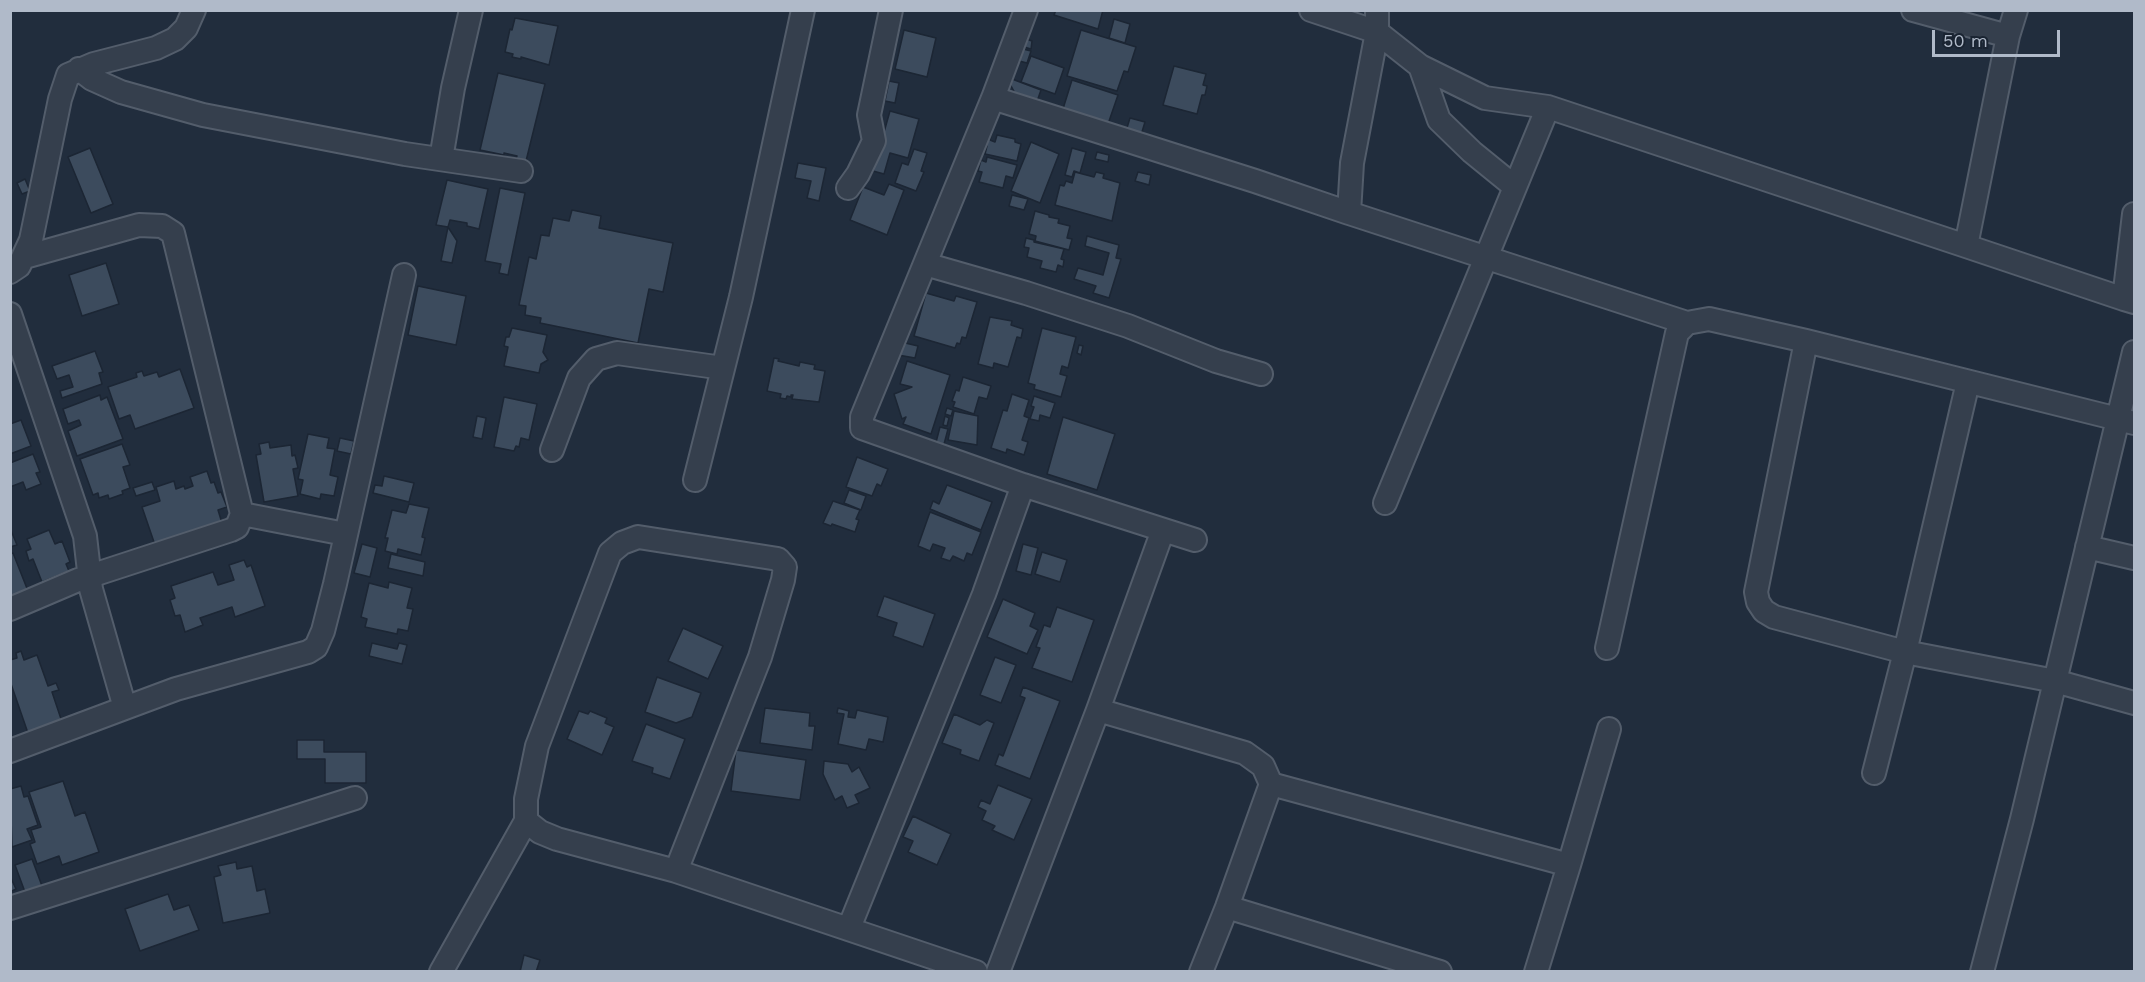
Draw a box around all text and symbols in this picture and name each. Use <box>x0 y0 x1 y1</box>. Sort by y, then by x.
scale bar <box>1935 18 2062 56</box>
text: 50 m <box>1943 30 1988 51</box>

